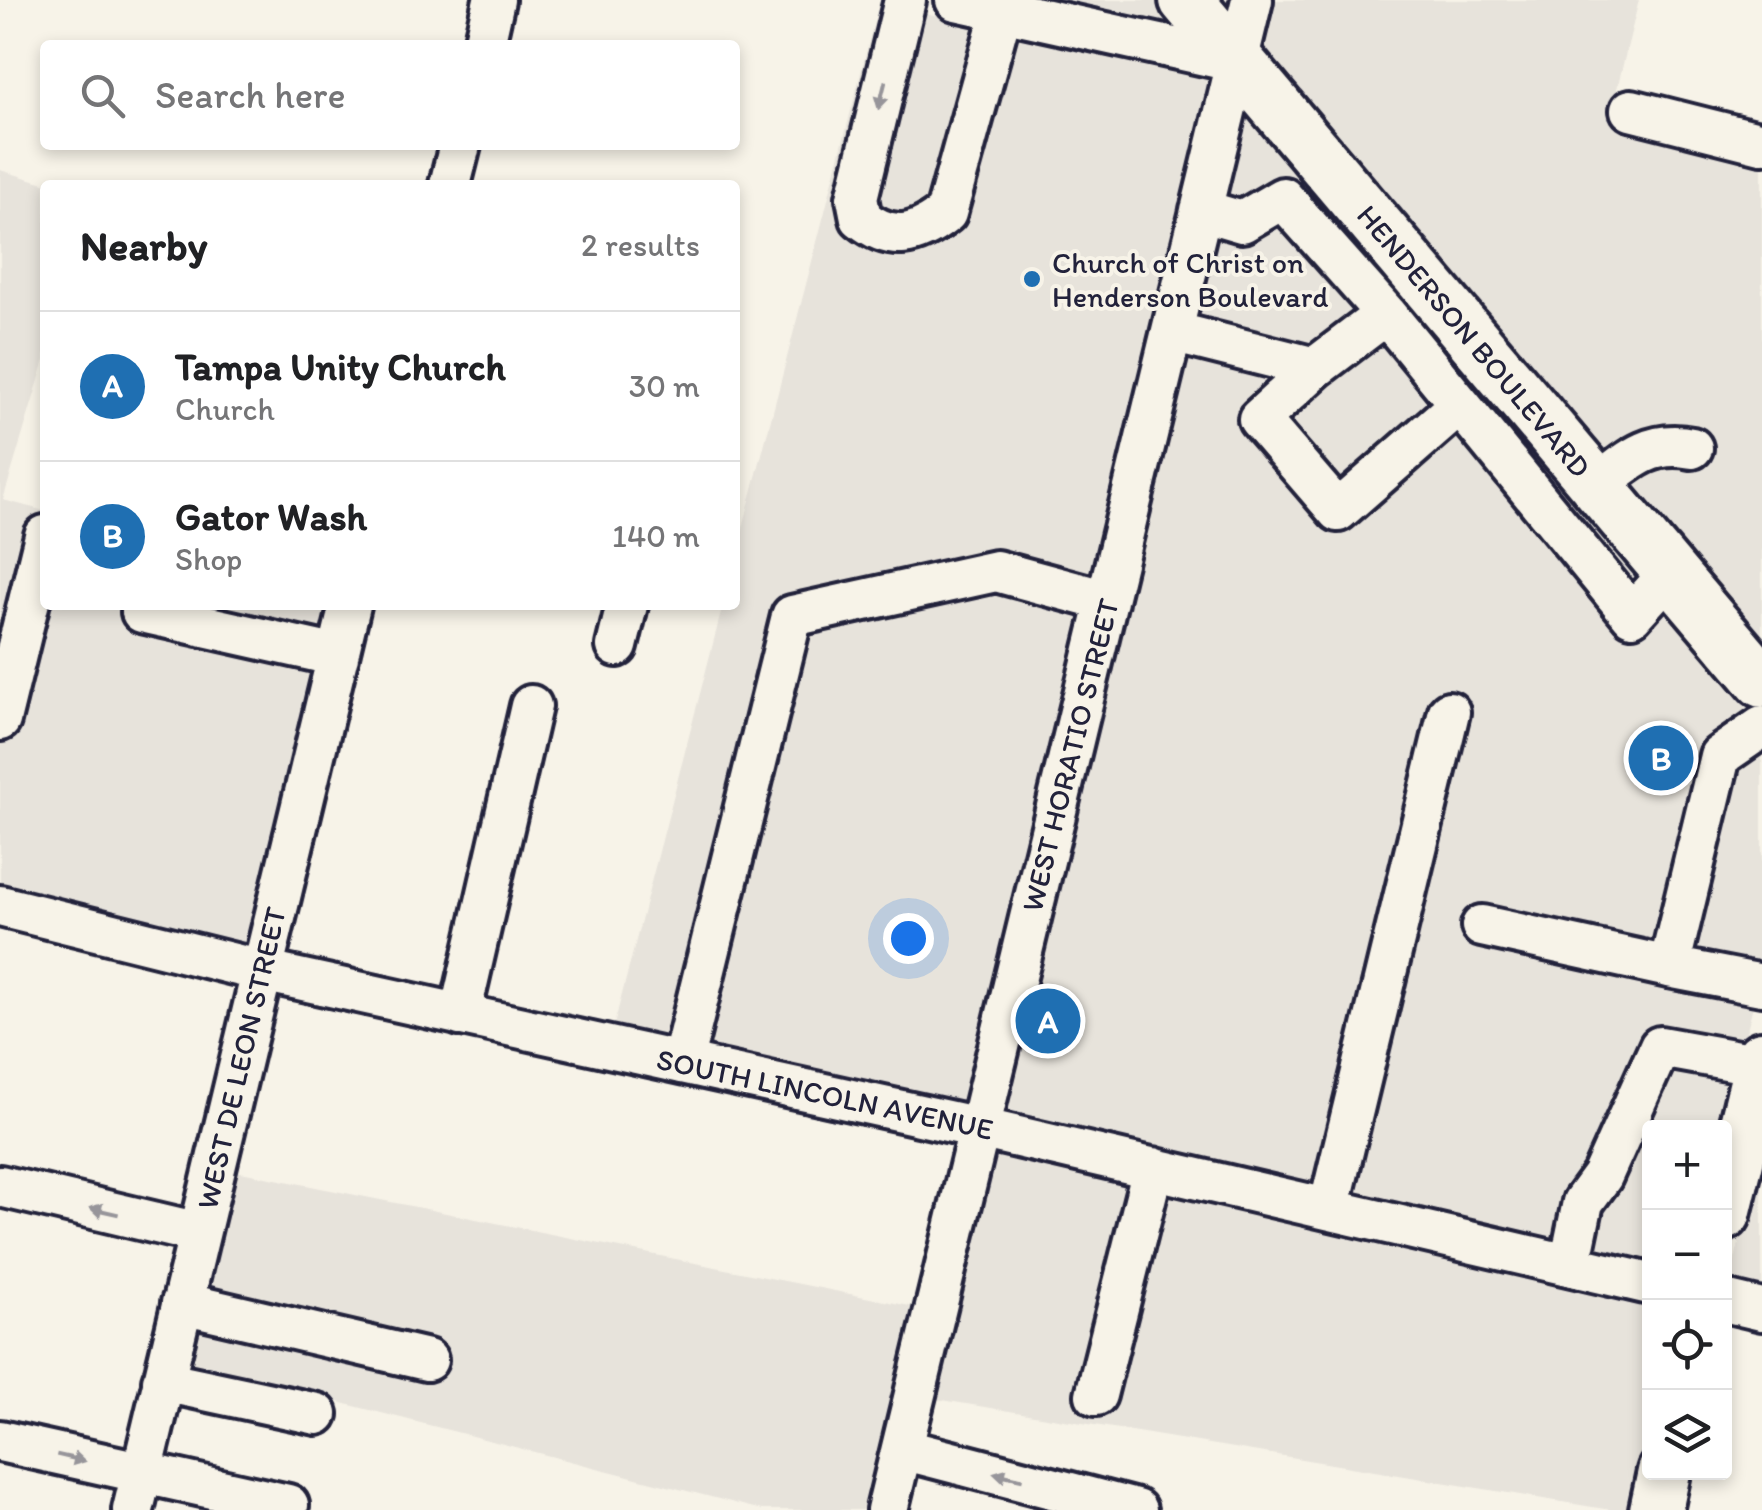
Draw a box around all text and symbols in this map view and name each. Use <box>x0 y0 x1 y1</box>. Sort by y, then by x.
search box <box>40 40 740 150</box>
icon: search <box>75 68 130 123</box>
text: Search here <box>155 72 346 118</box>
one-way arrow <box>874 80 889 111</box>
street label: HENDERSON BOULEVARD <box>1349 197 1599 485</box>
text: Nearby <box>80 220 207 271</box>
text: 2 results <box>581 226 700 264</box>
place label: Church of Christ on Henderson Boulevard <box>1052 244 1329 315</box>
marker: Church of Christ on Henderson Boulevard <box>1021 268 1043 290</box>
text: Tampa Unity Church <box>175 344 506 390</box>
text: A <box>102 367 123 405</box>
text: 30 m <box>629 367 700 405</box>
text: Church <box>175 390 275 428</box>
text: Gator Wash <box>175 494 367 540</box>
text: B <box>102 517 123 555</box>
text: 140 m <box>612 517 700 555</box>
text: Shop <box>175 540 242 578</box>
street label: WEST HORATIO STREET <box>1013 594 1127 915</box>
pin: B <box>1628 720 1694 796</box>
street label: WEST DE LEON STREET <box>188 903 294 1213</box>
your location <box>883 913 934 964</box>
pin: A <box>1016 984 1080 1058</box>
street label: SOUTH LINCOLN AVENUE <box>653 1040 997 1148</box>
map controls <box>1642 1120 1732 1480</box>
button: + <box>1642 1120 1732 1210</box>
one-way arrow <box>88 1203 119 1218</box>
button: − <box>1642 1210 1732 1300</box>
button: locate <box>1642 1300 1732 1390</box>
button: layers <box>1642 1390 1732 1480</box>
one-way arrow <box>56 1451 87 1466</box>
one-way arrow <box>992 1468 1023 1483</box>

